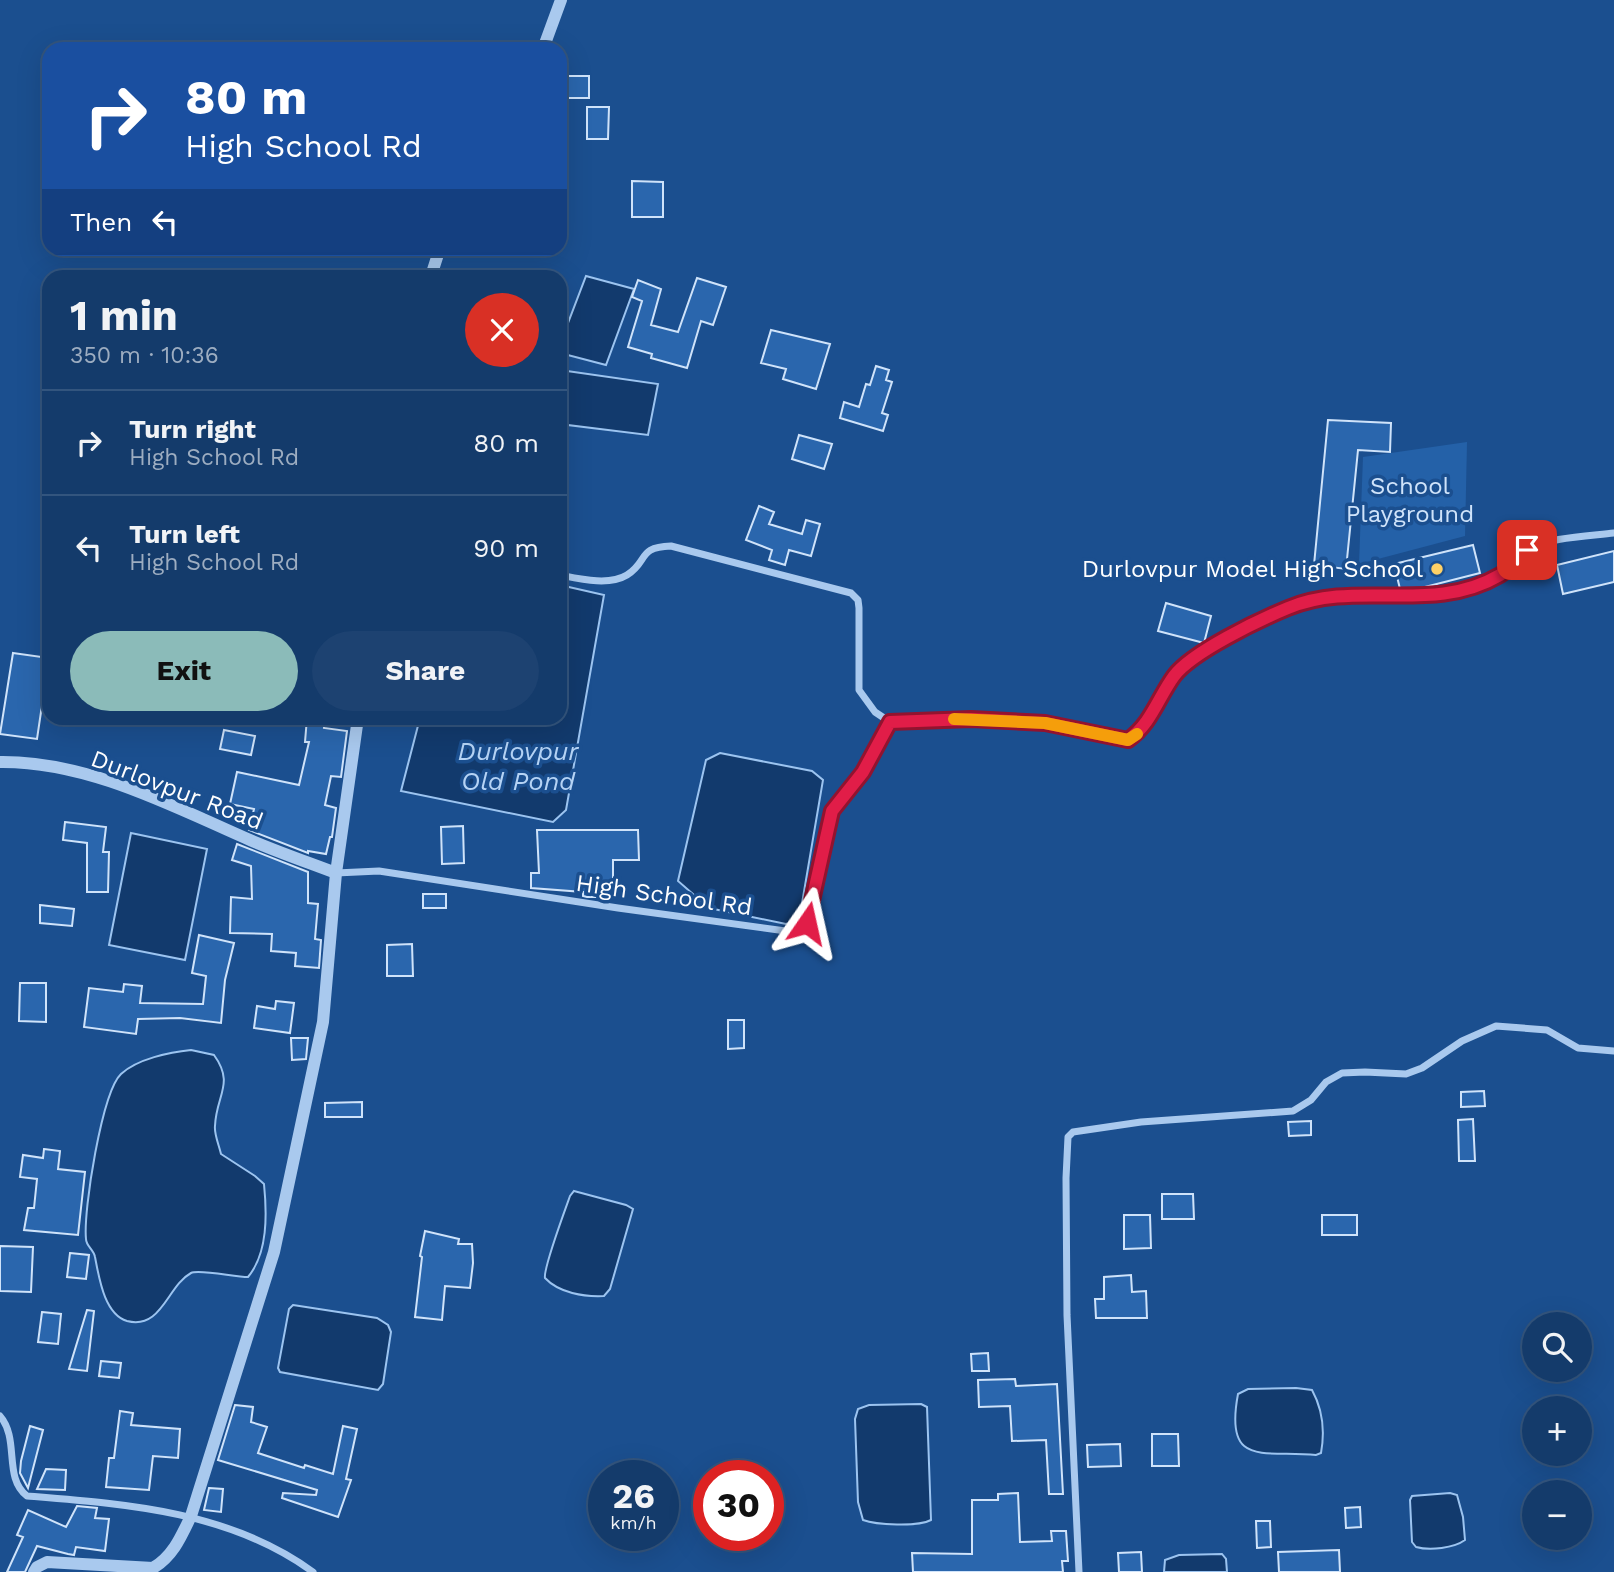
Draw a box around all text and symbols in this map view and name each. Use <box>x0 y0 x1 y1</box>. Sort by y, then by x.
text: 80 m <box>185 68 307 126</box>
icon: right <box>70 70 161 161</box>
text: High School Rd <box>185 127 422 165</box>
icon: left <box>146 203 184 241</box>
text: Then <box>70 207 132 237</box>
text: 1 min <box>70 291 178 340</box>
button: close <box>465 293 539 367</box>
text: 350 m · 10:36 <box>70 342 219 369</box>
text: Turn right <box>129 414 256 444</box>
icon: right <box>70 424 108 462</box>
text: 80 m <box>473 428 539 458</box>
text: High School Rd <box>129 444 299 471</box>
park label: School Playground <box>1346 472 1474 528</box>
text: Turn left <box>129 519 240 549</box>
pin <box>1497 520 1557 580</box>
icon: left <box>70 529 108 567</box>
icon: arrive <box>1508 531 1546 569</box>
text: 90 m <box>473 533 539 563</box>
text: High School Rd <box>129 549 299 576</box>
place label: Durlovpur Model High School <box>1082 555 1424 583</box>
marker: Durlovpur Model High School <box>1429 561 1445 577</box>
button: Exit <box>70 631 298 711</box>
button: Share <box>312 631 539 711</box>
water label: Durlovpur Old Pond <box>458 736 579 796</box>
street label: Durlovpur Road <box>87 744 267 836</box>
street label: High School Rd <box>574 869 754 921</box>
position arrow <box>770 886 844 960</box>
map controls <box>1522 1312 1592 1550</box>
button: search <box>1522 1312 1592 1382</box>
button: + <box>1522 1396 1592 1466</box>
speed limit sign: 30 <box>693 1460 784 1551</box>
text: 26 <box>612 1475 655 1517</box>
button: − <box>1522 1480 1592 1550</box>
text: km/h <box>610 1512 657 1533</box>

